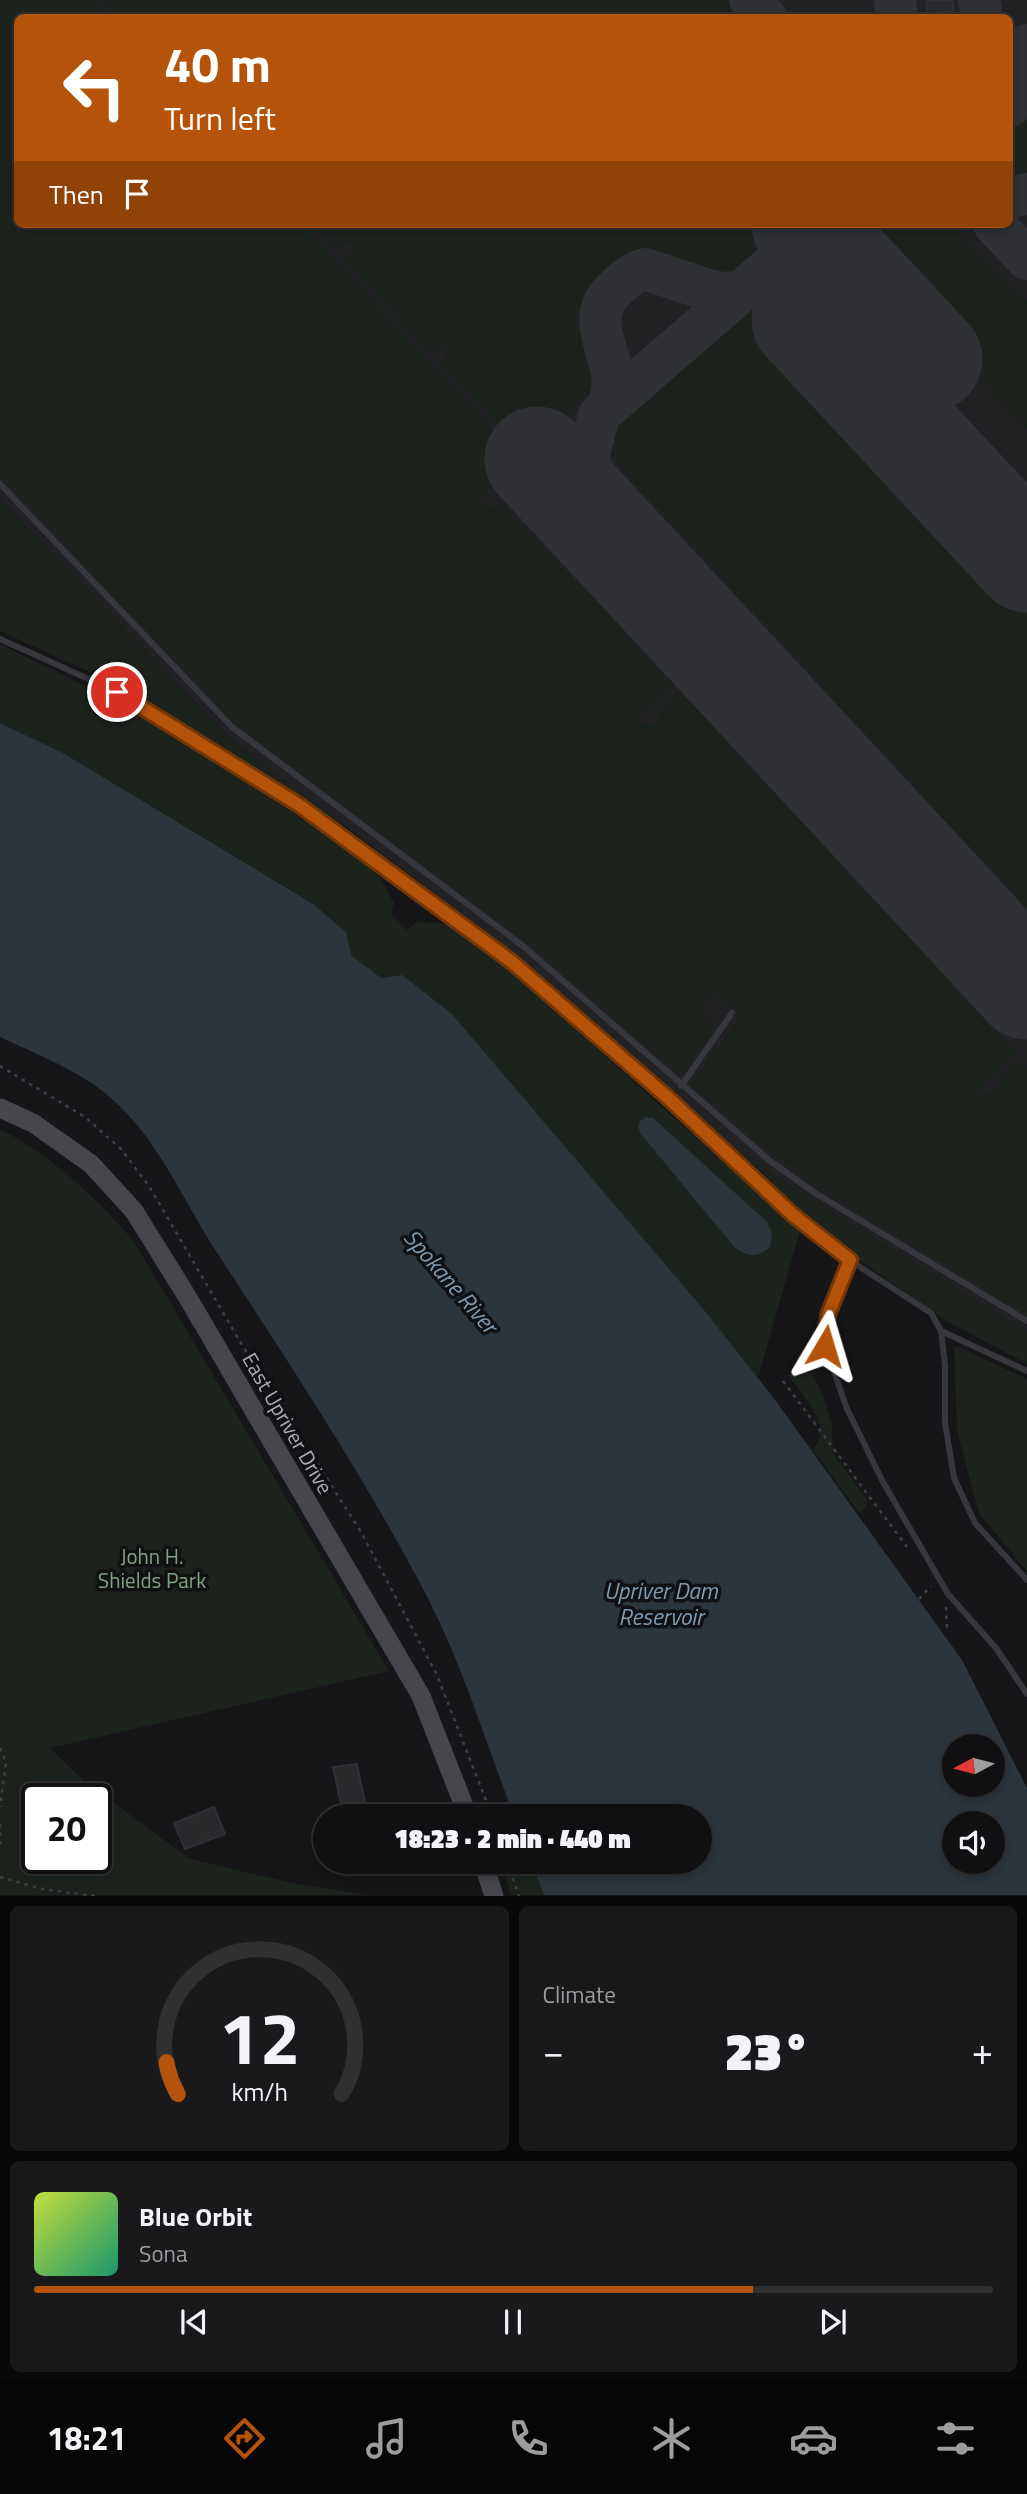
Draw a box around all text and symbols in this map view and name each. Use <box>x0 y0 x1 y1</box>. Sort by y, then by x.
text: 40 m <box>164 26 271 101</box>
icon: left <box>49 42 140 133</box>
text: Turn left <box>164 94 276 142</box>
text: Then <box>49 175 104 214</box>
icon: arrive <box>118 175 156 213</box>
pin <box>87 662 147 722</box>
icon: arrive <box>98 673 136 711</box>
water label: Spokane River <box>396 1221 508 1343</box>
position arrow <box>788 1309 862 1383</box>
street label: East Upriver Drive <box>234 1346 342 1500</box>
park label: John H. Shields Park <box>98 1540 206 1596</box>
water label: Upriver Dam Reservoir <box>604 1573 719 1634</box>
north arrow <box>942 1734 1004 1797</box>
map controls <box>942 1734 1005 1874</box>
speed limit sign: 20 <box>21 1783 112 1874</box>
button: sound <box>942 1811 1005 1874</box>
text: 18:23 · 2 min · 440 m <box>394 1819 631 1858</box>
text: Climate <box>543 1977 616 2012</box>
text: 12 <box>218 1983 300 2093</box>
text: 23° <box>725 2011 811 2090</box>
text: − <box>543 2022 564 2080</box>
text: + <box>972 2022 993 2080</box>
text: km/h <box>231 2073 288 2111</box>
text: Blue Orbit <box>139 2197 252 2236</box>
text: Sona <box>139 2236 187 2271</box>
icon: previous <box>175 2303 213 2341</box>
icon: pause <box>494 2303 532 2341</box>
icon: next <box>814 2303 852 2341</box>
text: 18:21 <box>47 2414 127 2462</box>
icon: directions <box>220 2414 269 2463</box>
icon: music <box>362 2414 411 2463</box>
icon: phone <box>504 2414 553 2463</box>
icon: climate <box>647 2414 696 2463</box>
icon: car <box>789 2414 838 2463</box>
icon: filters <box>931 2414 980 2463</box>

